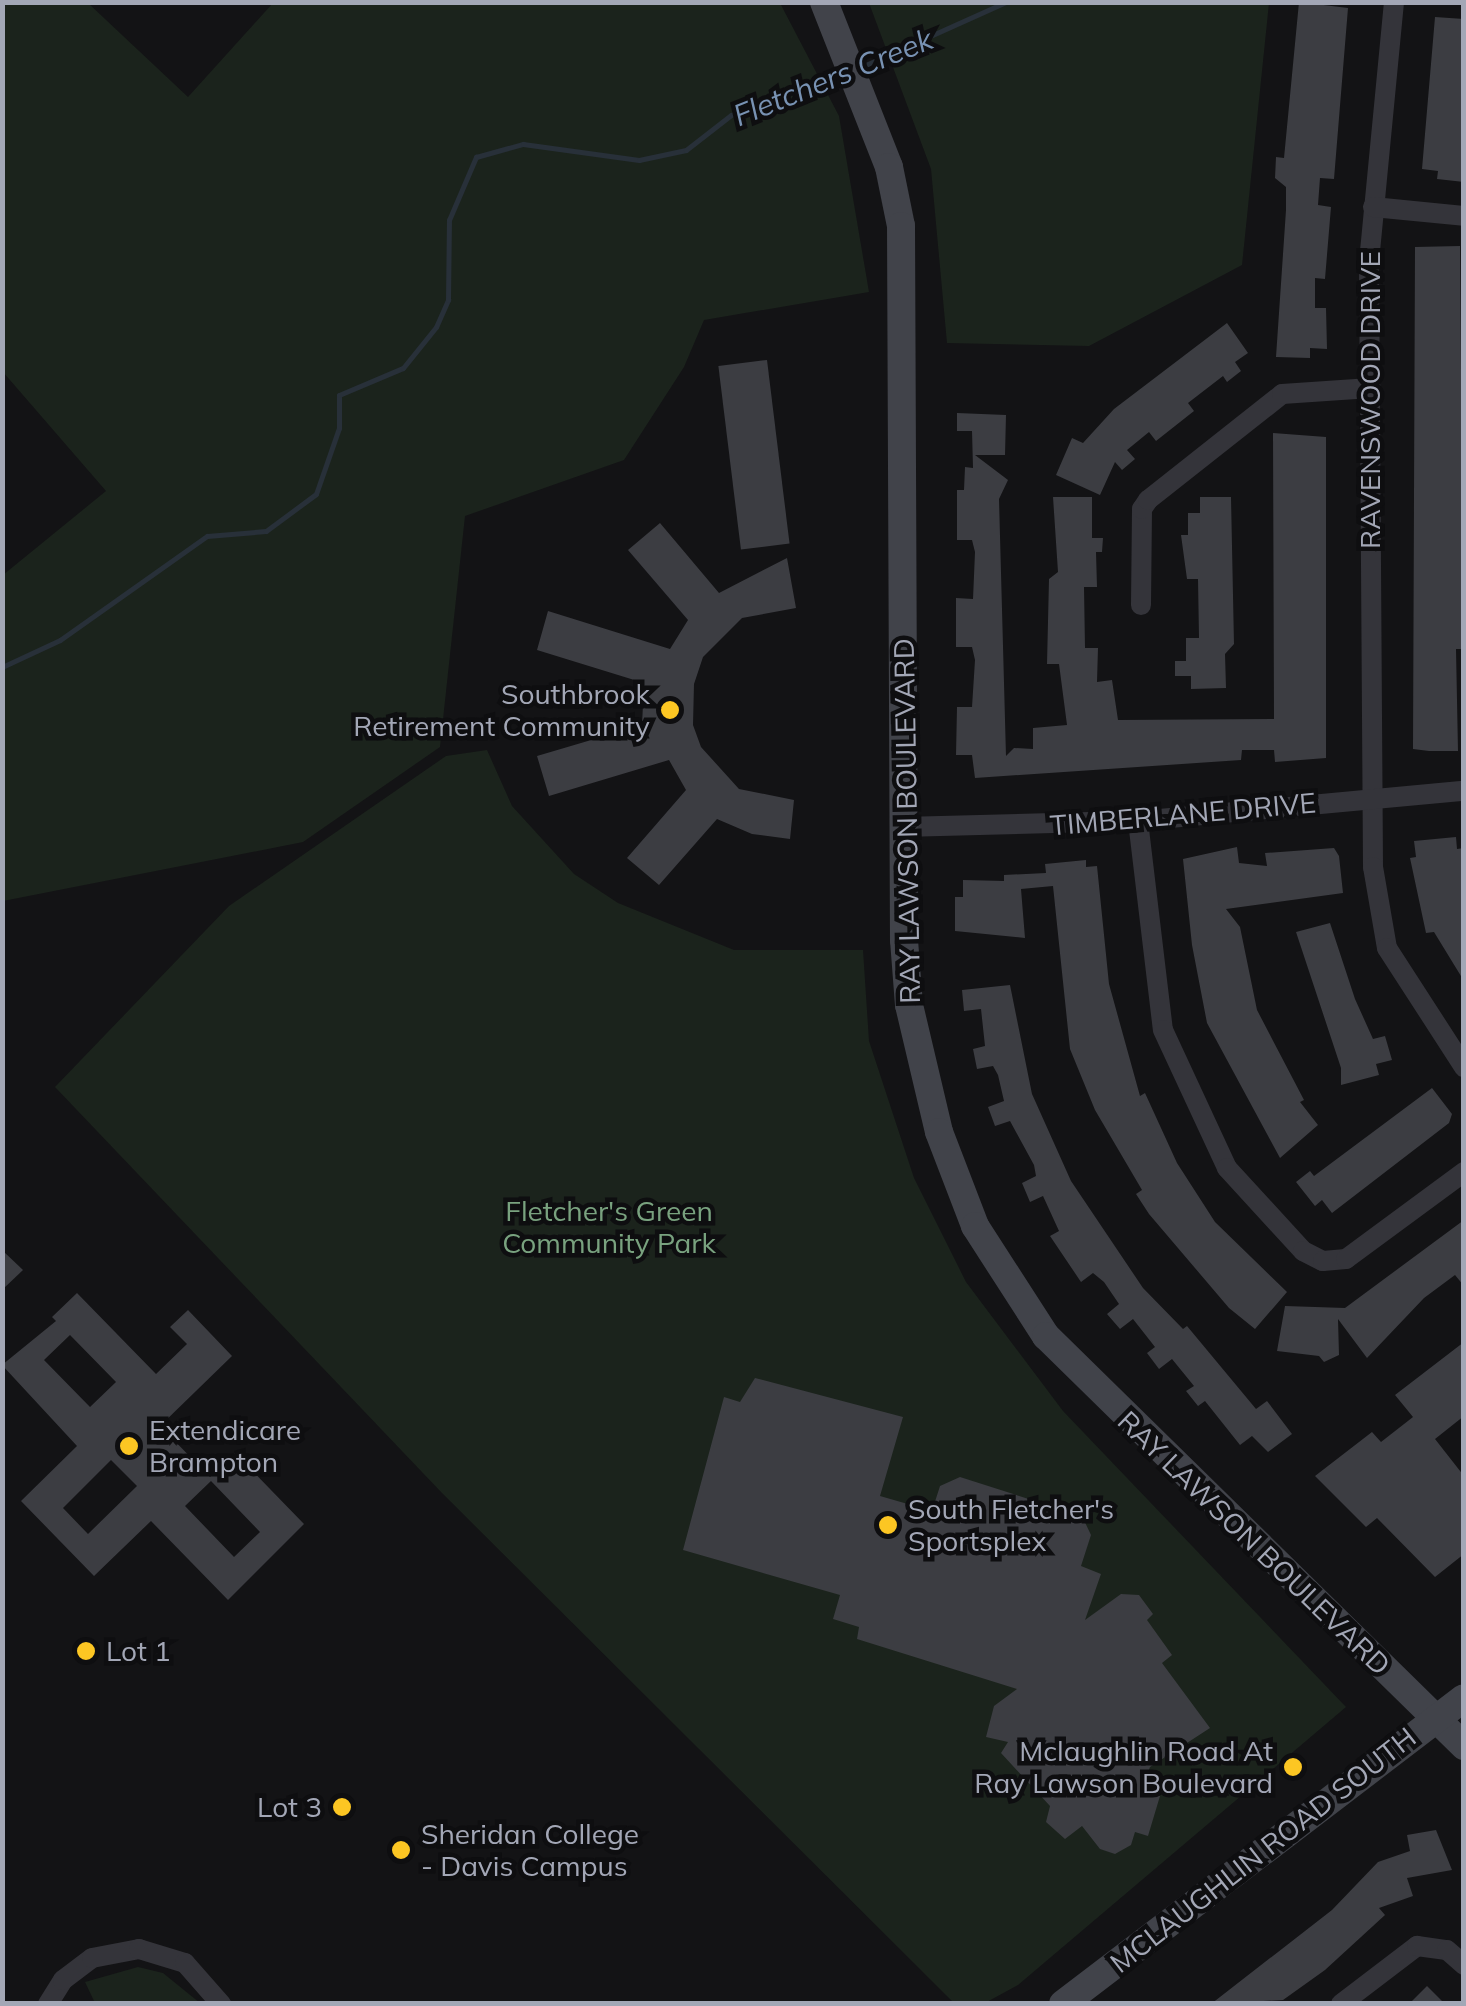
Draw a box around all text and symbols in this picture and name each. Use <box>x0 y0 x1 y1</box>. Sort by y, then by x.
water label: Fletchers Creek <box>728 21 938 133</box>
street label: RAVENSWOOD DRIVE <box>1353 251 1387 549</box>
street label: RAY LAWSON BOULEVARD <box>887 638 927 1004</box>
place label: Southbrook Retirement Community <box>353 677 650 743</box>
marker: Southbrook Retirement Community <box>659 699 681 721</box>
street label: TIMBERLANE DRIVE <box>1049 786 1317 842</box>
park label: Fletcher's Green Community Park <box>502 1194 716 1260</box>
street label: RAY LAWSON BOULEVARD <box>1111 1404 1397 1682</box>
place label: Extendicare Brampton <box>149 1413 301 1479</box>
marker: Extendicare Brampton <box>118 1435 140 1457</box>
place label: South Fletcher's Sportsplex <box>908 1492 1114 1558</box>
marker: South Fletcher's Sportsplex <box>877 1514 899 1536</box>
place label: Lot 1 <box>106 1634 171 1668</box>
marker: Lot 1 <box>75 1640 97 1662</box>
street label: MCLAUGHLIN ROAD SOUTH <box>1103 1720 1423 1980</box>
place label: Mclaughlin Road At Ray Lawson Boulevard <box>974 1734 1273 1800</box>
marker: Mclaughlin Road At Ray Lawson Boulevard <box>1282 1756 1304 1778</box>
place label: Lot 3 <box>257 1790 322 1824</box>
marker: Lot 3 <box>331 1796 353 1818</box>
place label: Sheridan College - Davis Campus <box>421 1817 639 1883</box>
marker: Sheridan College - Davis Campus <box>390 1839 412 1861</box>

